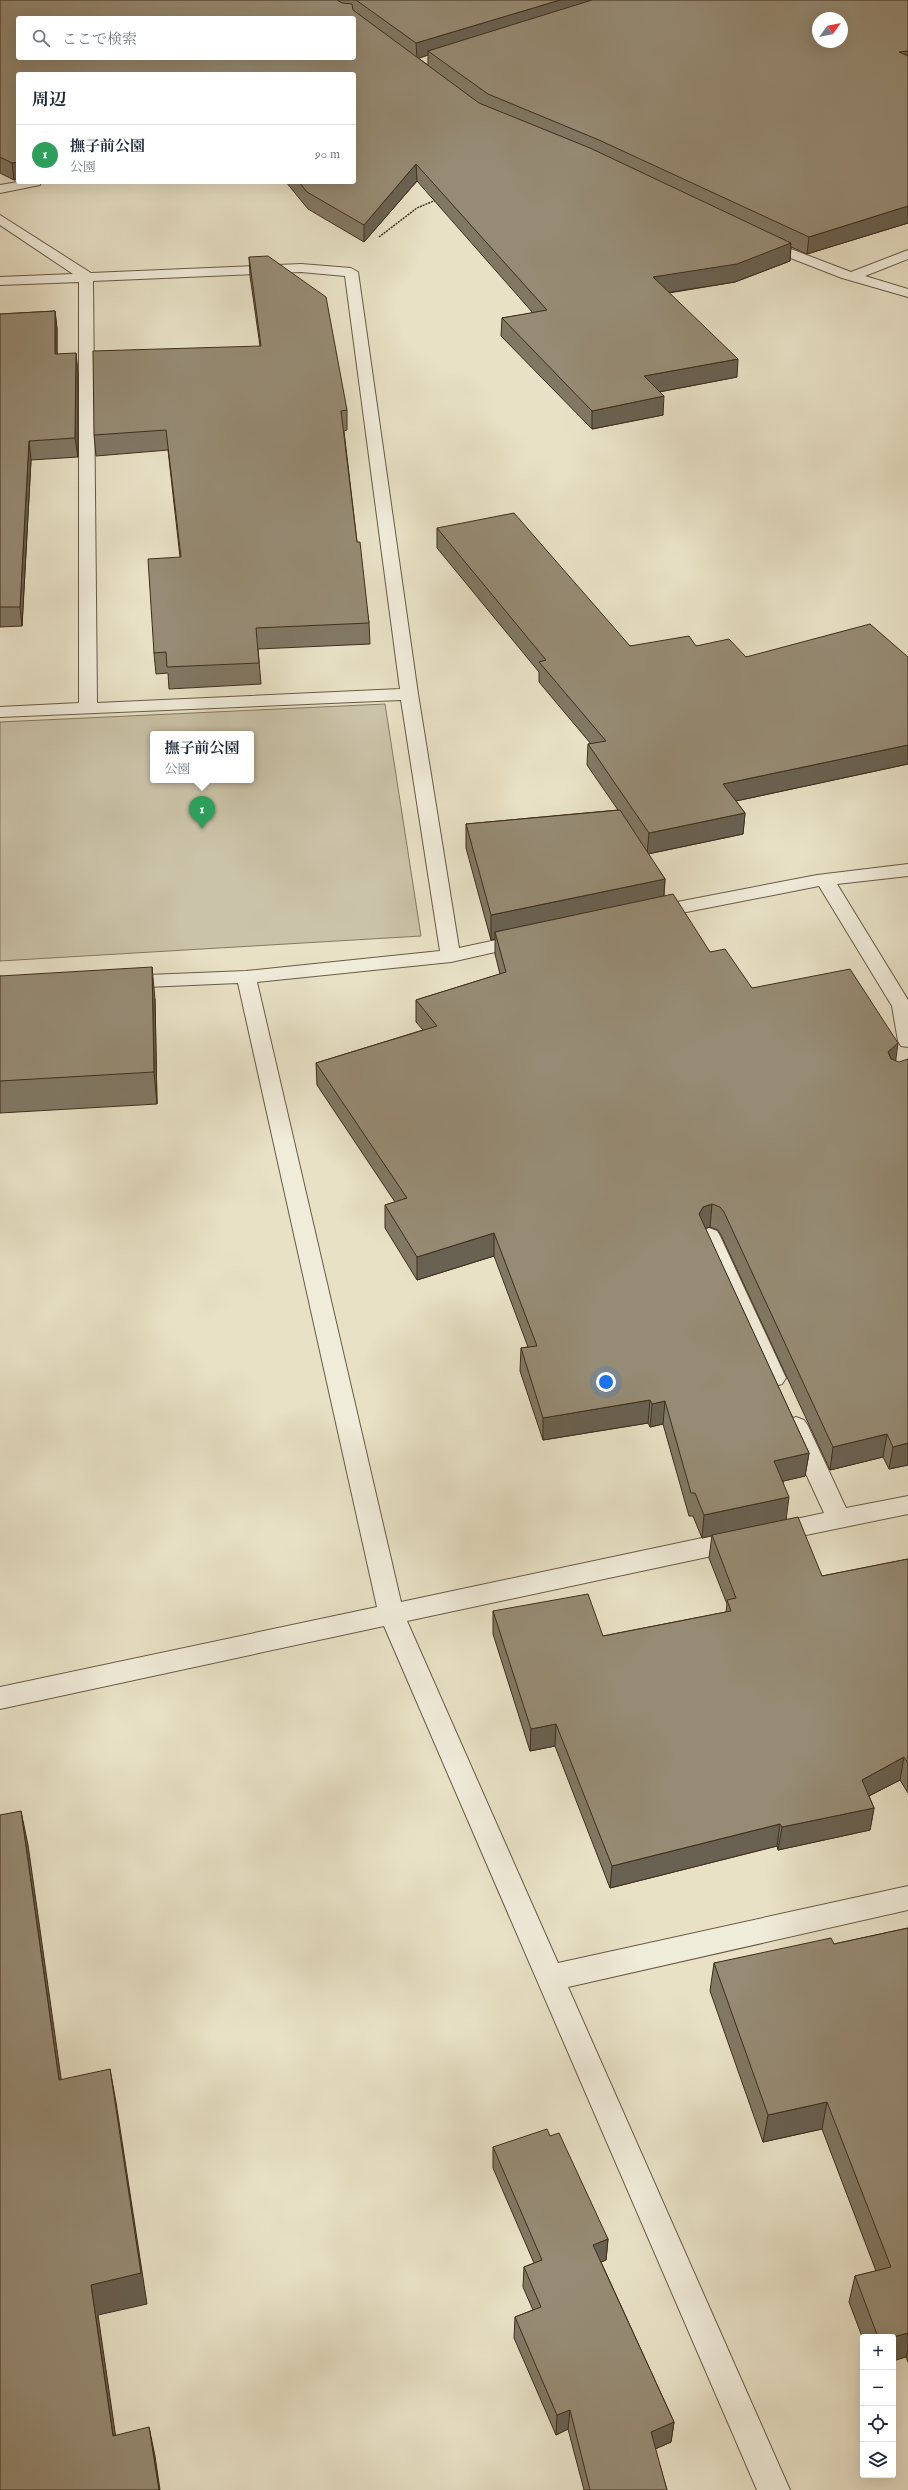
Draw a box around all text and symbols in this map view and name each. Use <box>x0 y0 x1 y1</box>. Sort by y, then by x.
north arrow <box>812 12 848 48</box>
search box <box>16 16 356 60</box>
icon: search <box>30 27 52 49</box>
text: ここで検索 <box>62 30 137 49</box>
text: 周辺 <box>32 90 66 111</box>
text: 撫子前公園 <box>70 137 145 156</box>
text: 1 <box>43 146 47 163</box>
text: 90 m <box>315 146 340 163</box>
text: 公園 <box>70 159 96 176</box>
popup <box>150 731 254 783</box>
text: 撫子前公園 <box>164 739 240 758</box>
text: 公園 <box>164 761 191 778</box>
pin: 1 <box>189 796 215 829</box>
your location <box>596 1372 616 1392</box>
map controls <box>860 2334 896 2478</box>
button: + <box>860 2334 896 2370</box>
button: − <box>860 2370 896 2406</box>
button: locate <box>860 2406 896 2442</box>
button: layers <box>860 2442 896 2478</box>

